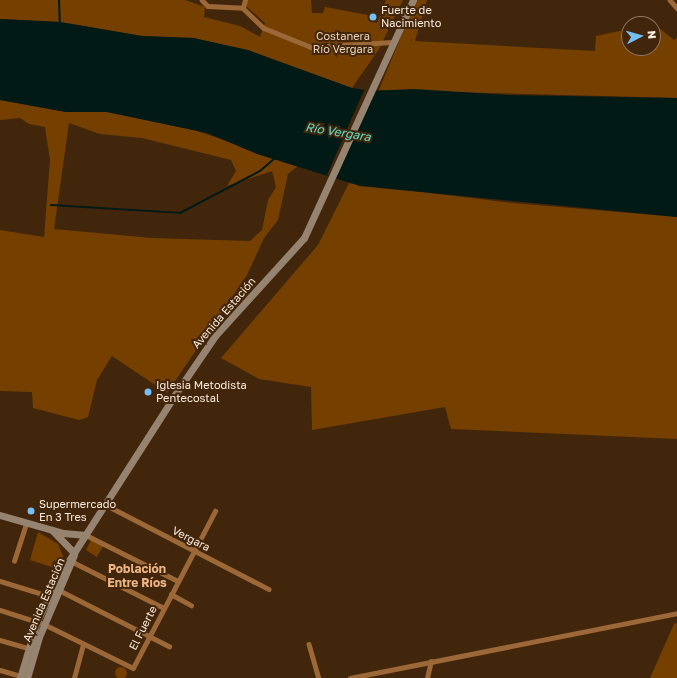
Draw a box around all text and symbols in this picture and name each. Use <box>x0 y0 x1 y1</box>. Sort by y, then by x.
place label: Fuerte de Nacimiento <box>381 4 441 30</box>
marker: Fuerte de Nacimiento <box>368 12 378 22</box>
north arrow <box>621 16 661 56</box>
park label: Costanera Río Vergara <box>313 30 373 56</box>
text: N <box>646 30 659 40</box>
water label: Río Vergara <box>304 120 372 144</box>
street label: Avenida Estación <box>190 275 258 351</box>
place label: Iglesia Metodista Pentecostal <box>156 379 247 405</box>
marker: Iglesia Metodista Pentecostal <box>143 387 153 397</box>
place label: Supermercado En 3 Tres <box>39 498 116 524</box>
marker: Supermercado En 3 Tres <box>26 506 36 516</box>
street label: Vergara <box>170 524 212 554</box>
street label: Avenida Estación <box>20 556 68 644</box>
district label: Población Entre Ríos <box>107 562 167 590</box>
street label: El Fuerte <box>126 604 160 652</box>

